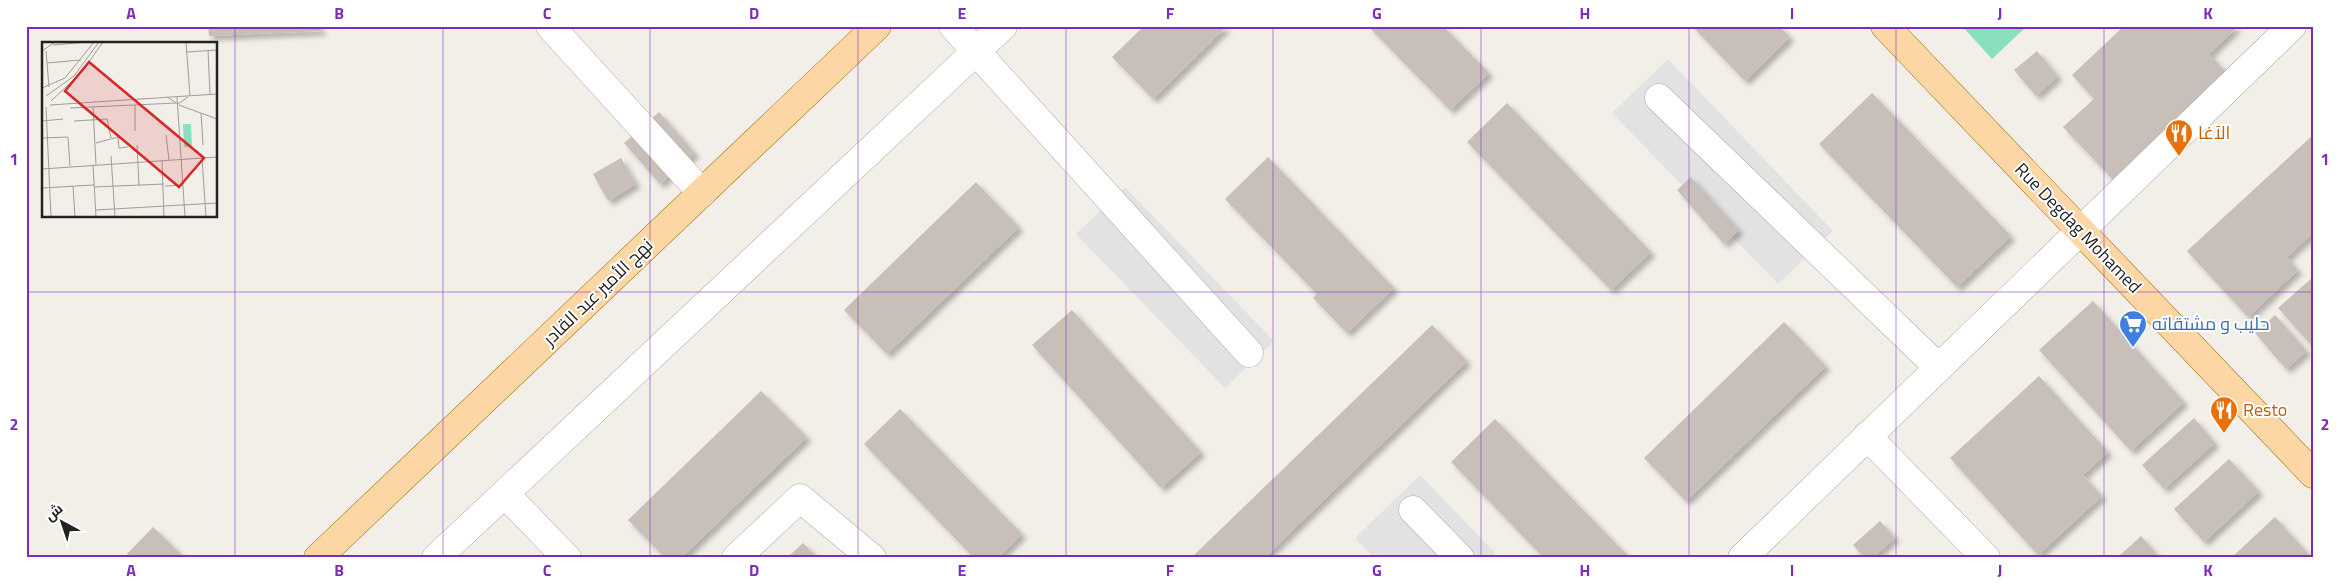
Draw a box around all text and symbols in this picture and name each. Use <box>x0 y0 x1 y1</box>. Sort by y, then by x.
text: A <box>126 1 136 25</box>
text: B <box>334 1 344 25</box>
text: C <box>543 1 552 25</box>
text: D <box>749 1 759 25</box>
text: E <box>958 1 967 25</box>
text: F <box>1166 1 1175 25</box>
text: G <box>1372 1 1382 25</box>
text: H <box>1580 1 1590 25</box>
text: I <box>1790 1 1794 25</box>
text: J <box>1998 1 2002 25</box>
text: K <box>2203 1 2213 25</box>
inset map <box>42 42 218 218</box>
restaurant icon: الآغا <box>2164 118 2194 157</box>
place label: الآغا <box>2198 119 2230 146</box>
text: 1 <box>10 147 18 171</box>
text: 1 <box>2321 147 2329 171</box>
street label: Rue Degdag Mohamed <box>2009 156 2148 299</box>
street label: نهج الأمير عبد القادر <box>536 232 659 352</box>
supermarket icon: حليب و مشتقاته <box>2118 309 2148 348</box>
place label: حليب و مشتقاته <box>2152 310 2270 337</box>
restaurant icon: Resto <box>2209 395 2239 434</box>
place label: Resto <box>2243 396 2287 423</box>
text: 2 <box>10 412 18 436</box>
text: 2 <box>2321 412 2329 436</box>
north arrow <box>38 496 88 546</box>
text: ش <box>40 498 67 525</box>
text: A <box>126 558 136 582</box>
text: B <box>334 558 344 582</box>
text: C <box>543 558 552 582</box>
text: D <box>749 558 759 582</box>
text: E <box>958 558 967 582</box>
text: F <box>1166 558 1175 582</box>
text: G <box>1372 558 1382 582</box>
text: H <box>1580 558 1590 582</box>
text: I <box>1790 558 1794 582</box>
text: J <box>1998 558 2002 582</box>
text: K <box>2203 558 2213 582</box>

